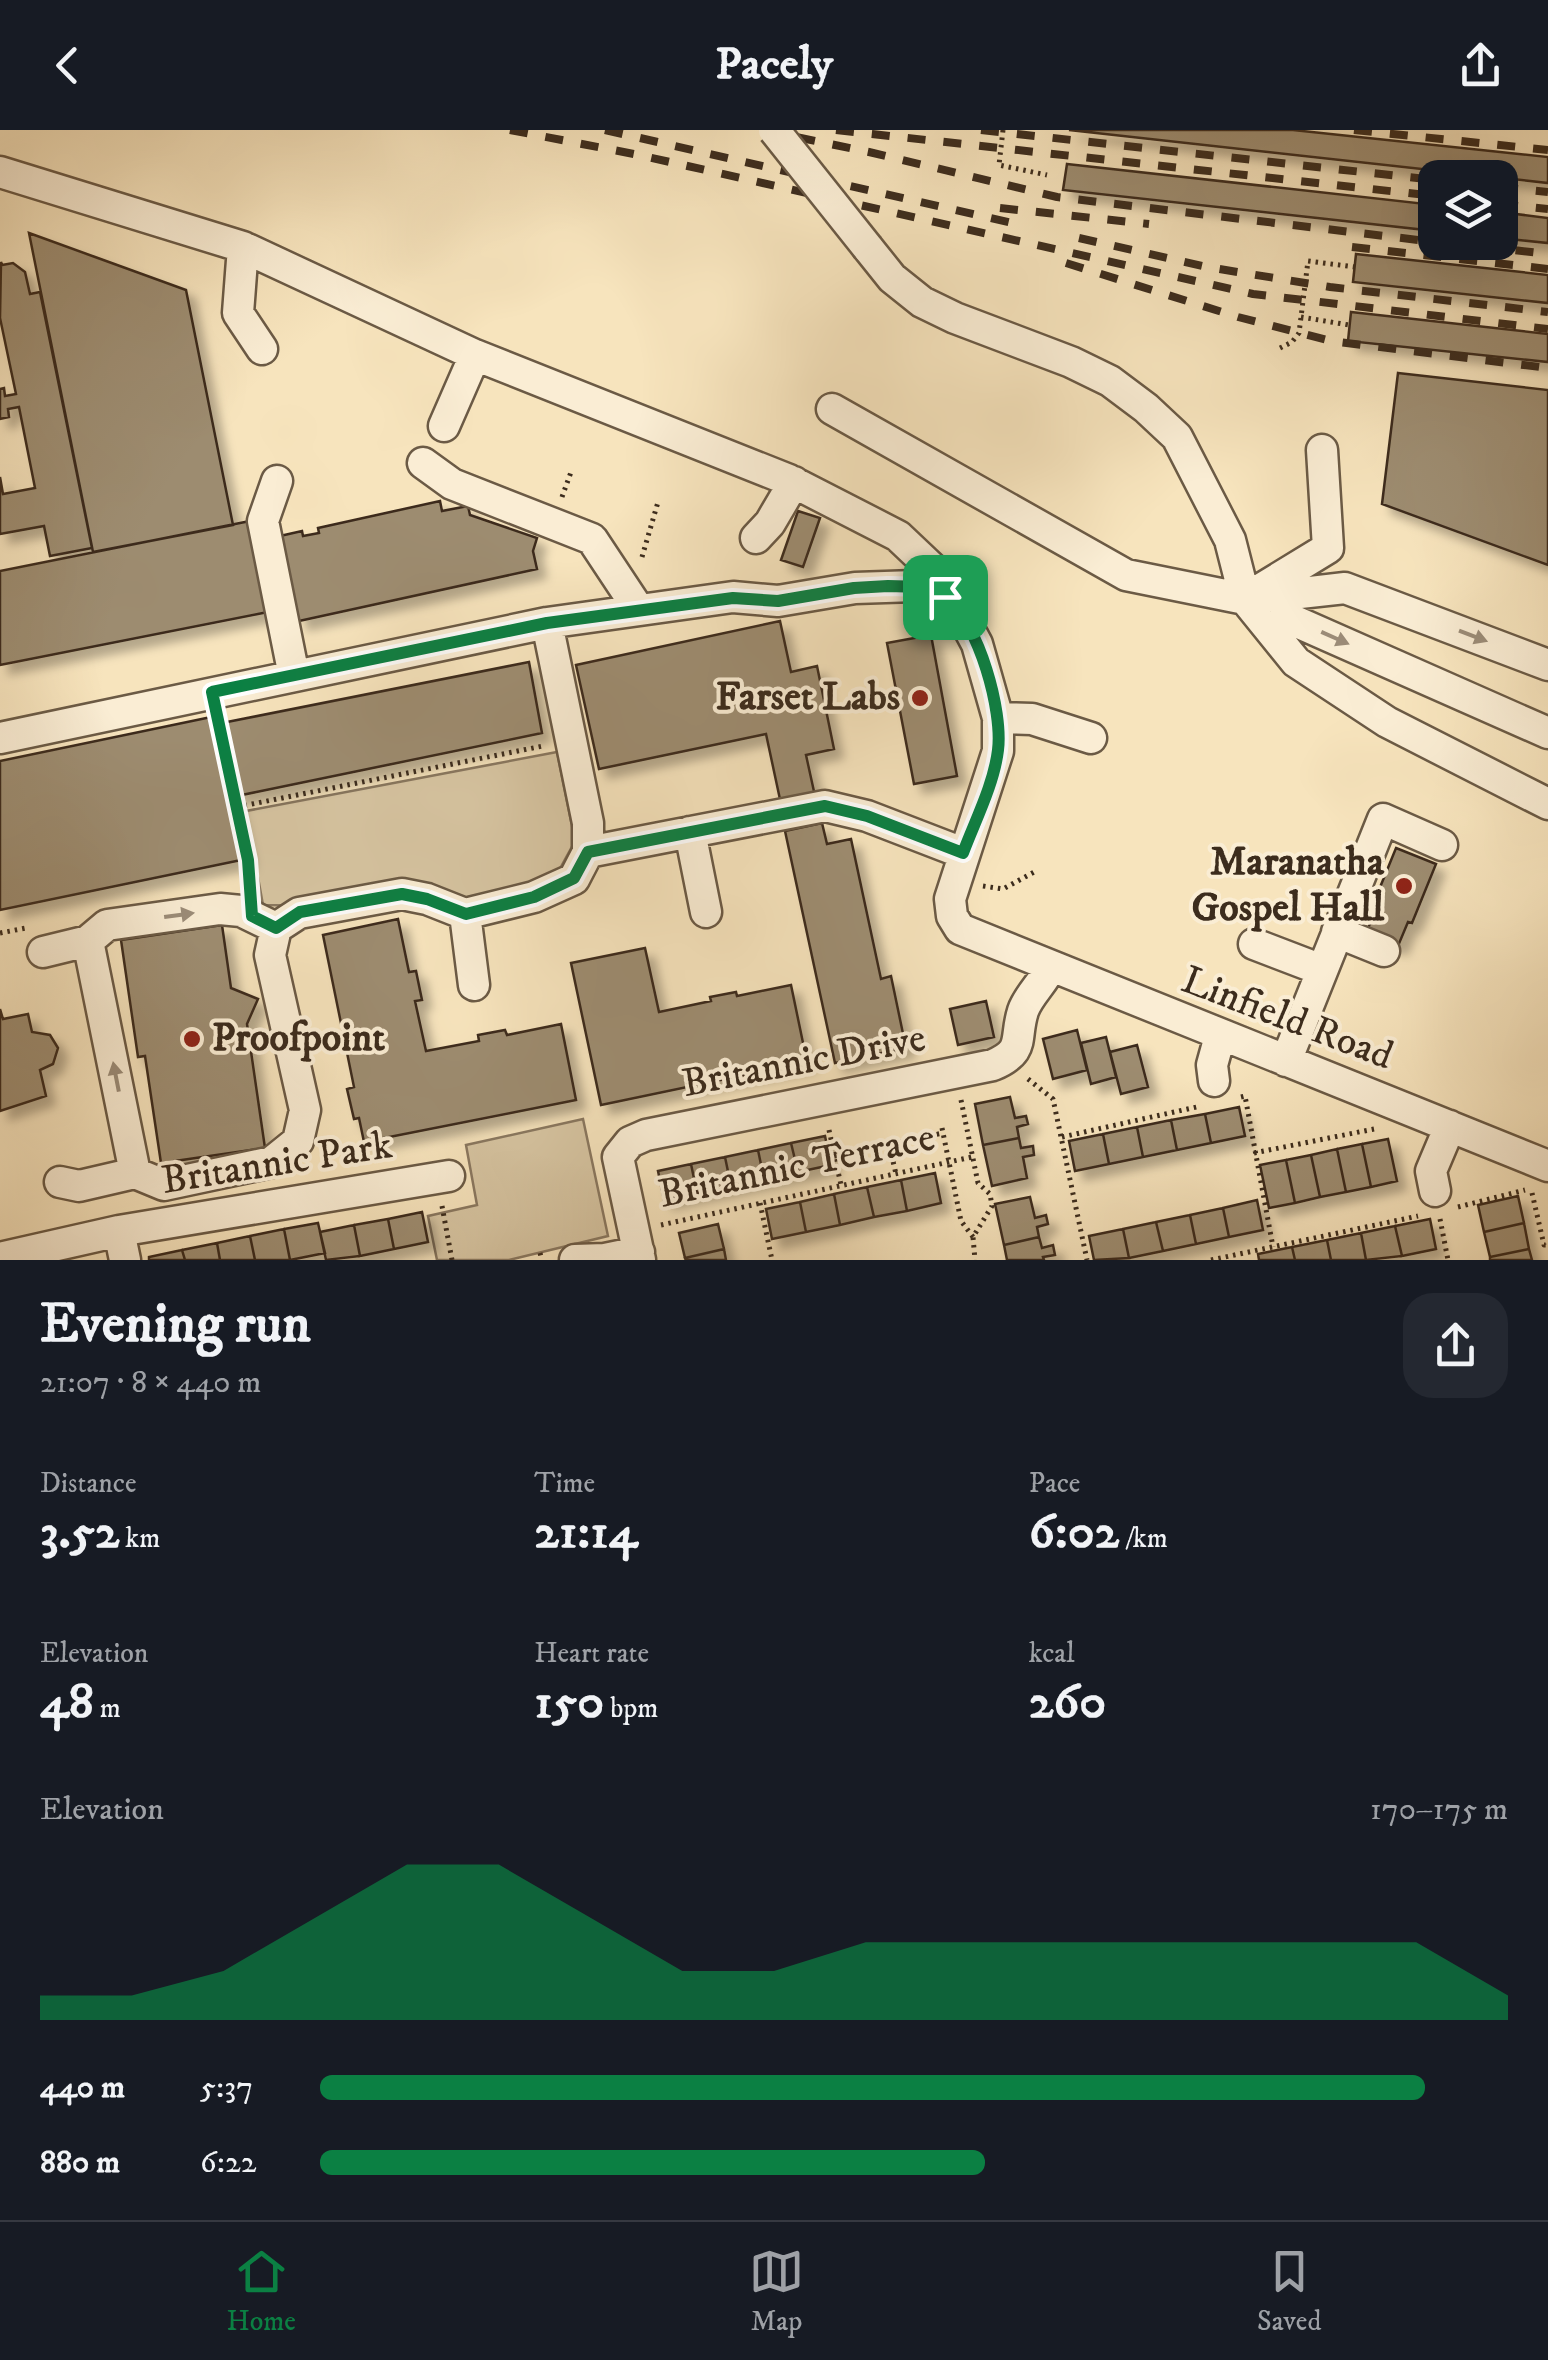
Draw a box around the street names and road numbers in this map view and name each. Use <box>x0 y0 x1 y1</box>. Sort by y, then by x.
street label: Linfield Road <box>1174 956 1400 1082</box>
street label: Britannic Drive <box>678 1014 930 1110</box>
street label: Britannic Terrace <box>654 1113 940 1221</box>
street label: Britannic Park <box>158 1121 396 1207</box>

